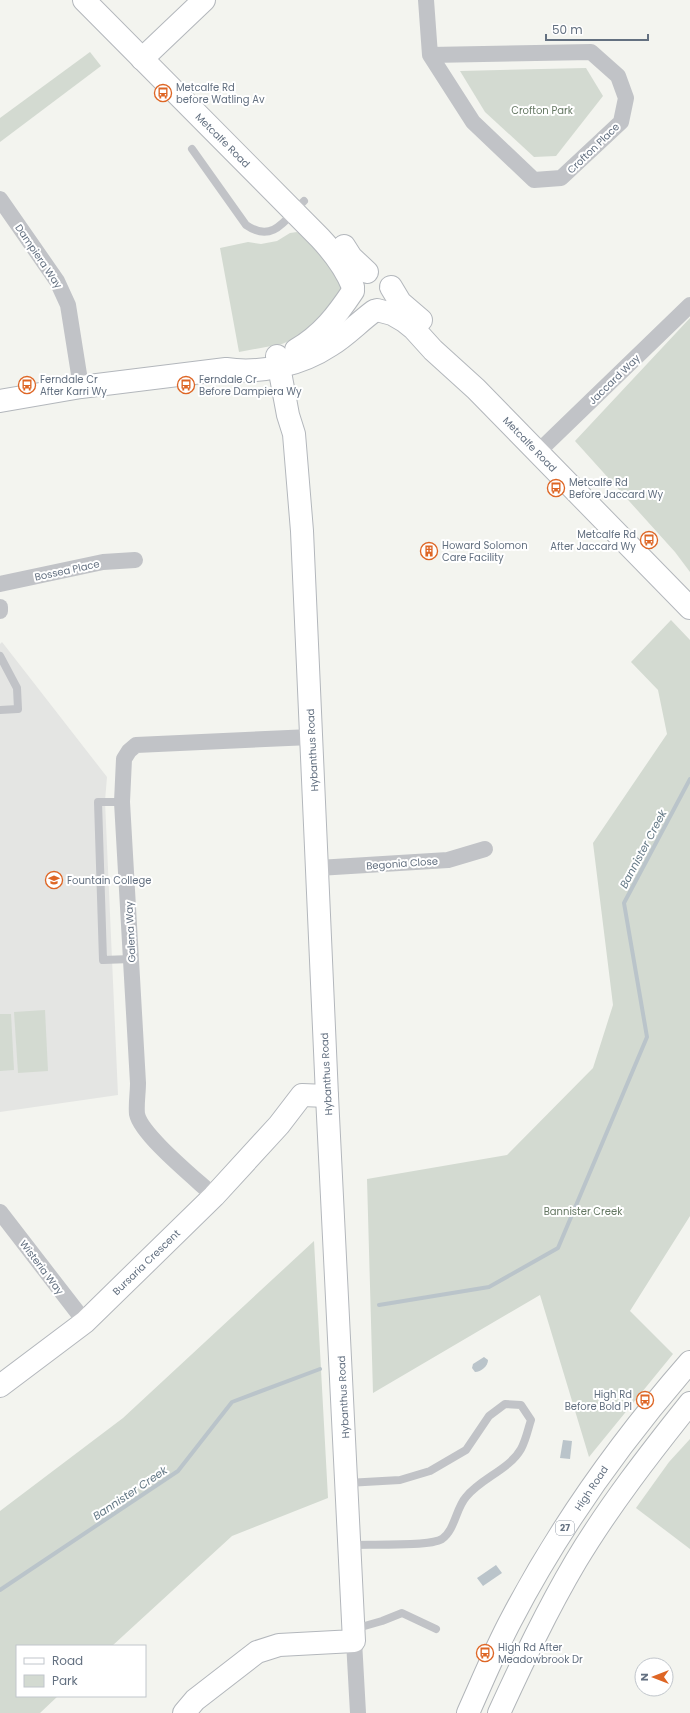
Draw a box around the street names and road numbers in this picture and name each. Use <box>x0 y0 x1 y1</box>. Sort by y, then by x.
street label: Metcalfe Road <box>192 110 253 171</box>
street label: Crofton Place <box>564 120 623 177</box>
street label: Dampiera Way <box>11 221 66 292</box>
street label: Jaccard Way <box>585 351 644 408</box>
street label: Metcalfe Road <box>499 413 560 475</box>
street label: Bossea Place <box>33 556 101 585</box>
street label: Hybanthus Road <box>303 708 322 792</box>
street label: Begonia Close <box>366 854 438 873</box>
street label: Galena Way <box>121 901 140 963</box>
street label: Hybanthus Road <box>317 1032 336 1116</box>
street label: Bursaria Crescent <box>109 1226 184 1299</box>
street label: Wisteria Way <box>16 1237 67 1298</box>
street label: Hybanthus Road <box>334 1355 353 1439</box>
street label: High Road <box>571 1463 612 1514</box>
road number: 27 <box>556 1521 574 1535</box>

